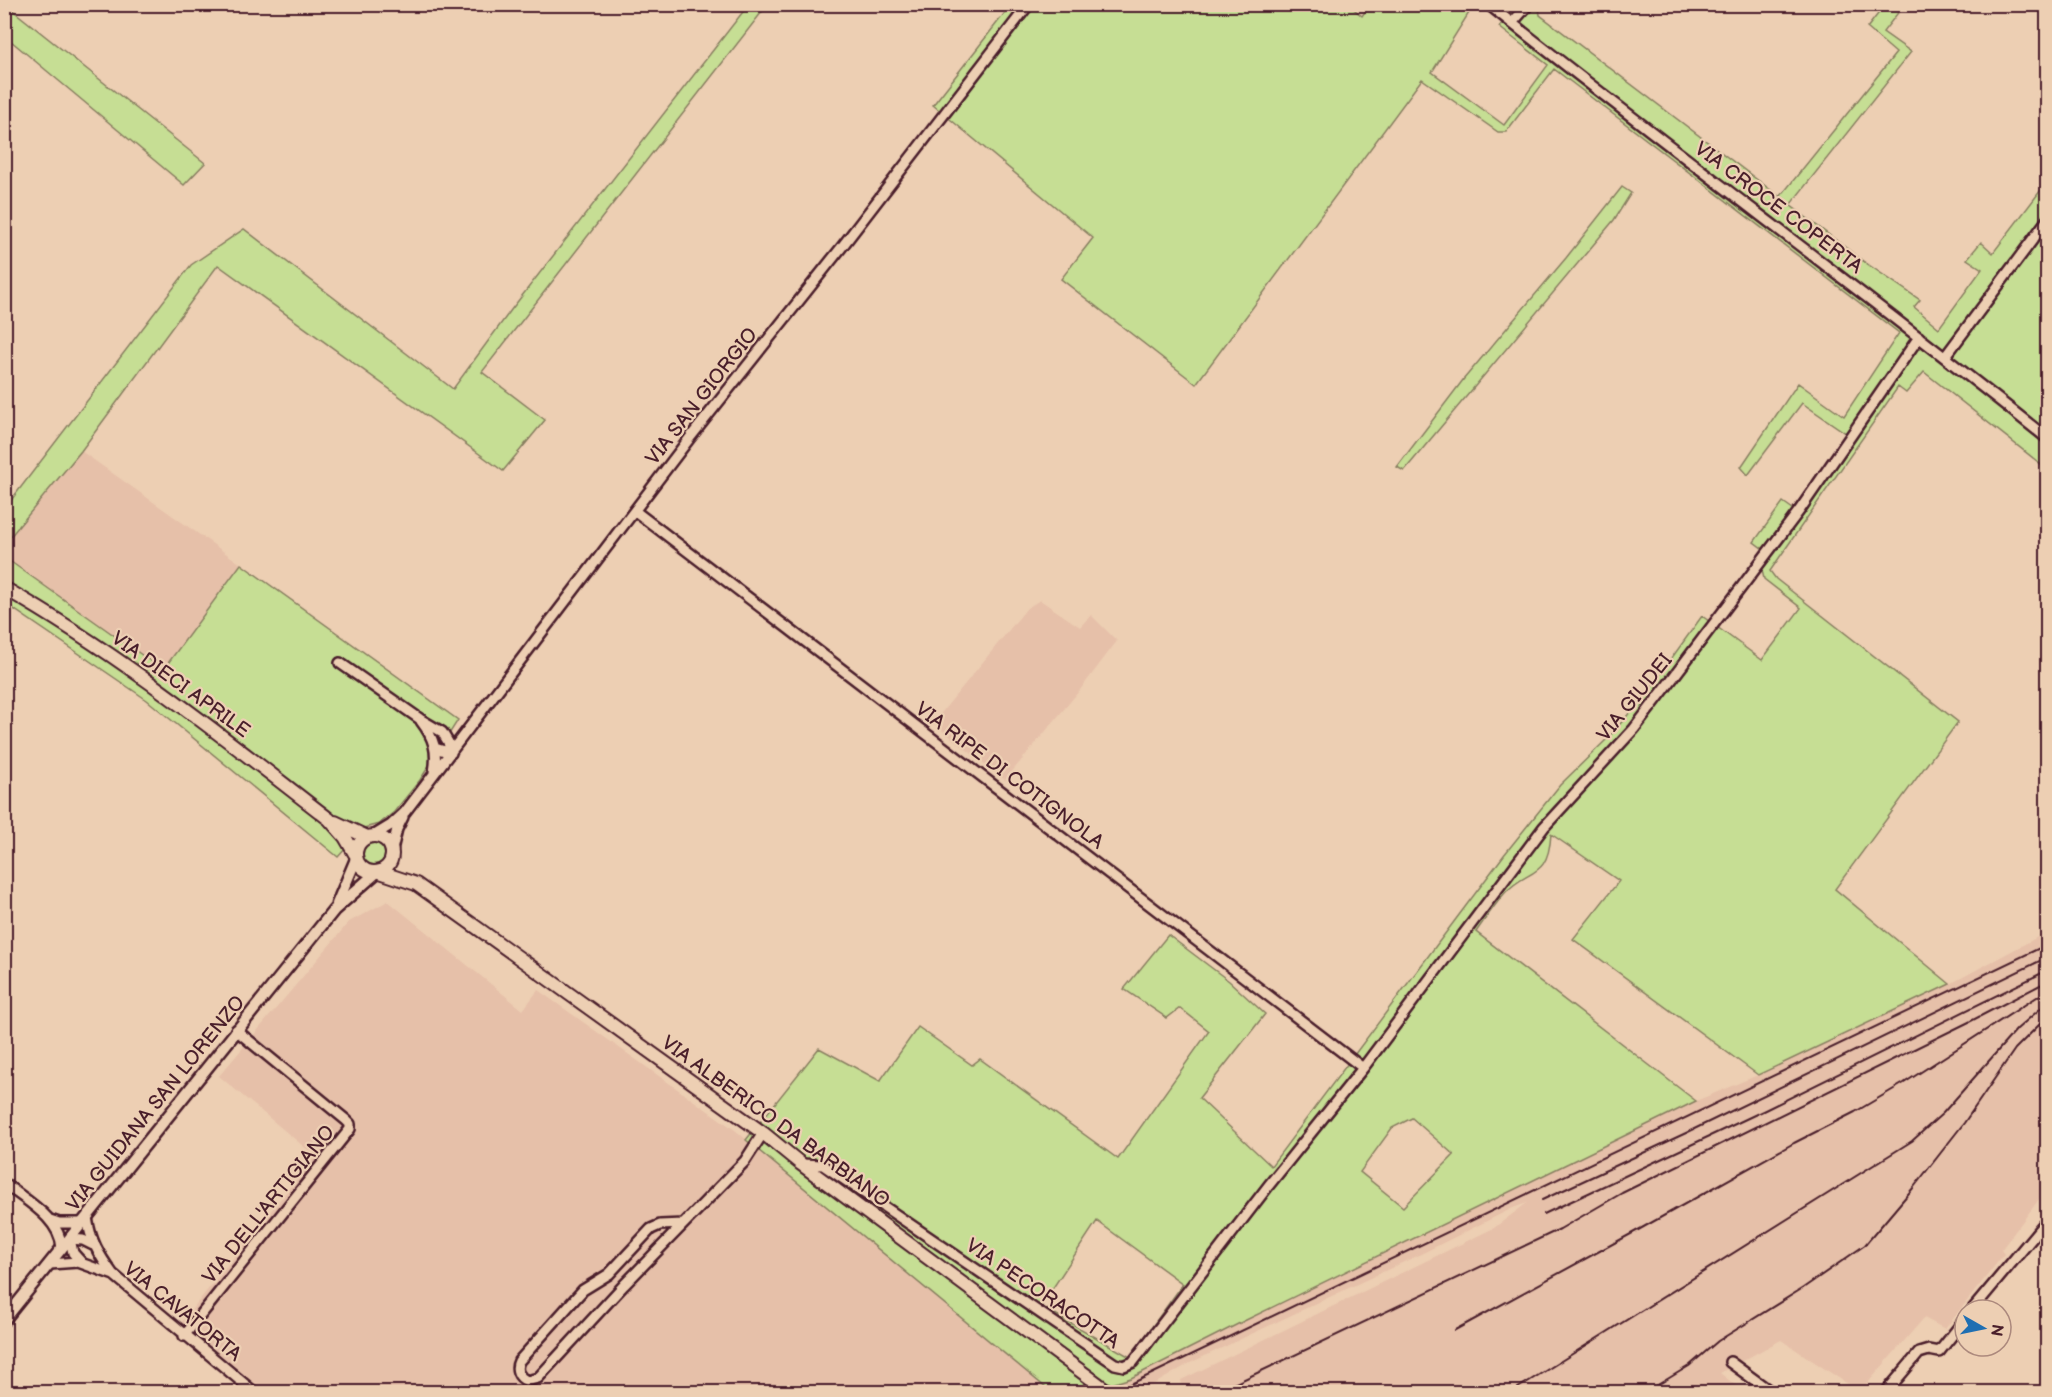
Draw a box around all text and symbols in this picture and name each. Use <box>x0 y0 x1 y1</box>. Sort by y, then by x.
street label: VIA CROCE COPERTA <box>1690 137 1868 279</box>
street label: VIA SAN GIORGIO <box>641 323 763 470</box>
street label: VIA DIECI APRILE <box>106 626 254 743</box>
street label: VIA GIUDEI <box>1592 649 1677 746</box>
street label: VIA RIPE DI COTIGNOLA <box>910 697 1109 855</box>
street label: VIA GUIDANA SAN LORENZO <box>61 991 250 1216</box>
street label: VIA ALBERICO DA BARBIANO <box>657 1031 894 1213</box>
street label: VIA DELL'ARTIGIANO <box>197 1121 340 1289</box>
street label: VIA PECORACOTTA <box>961 1234 1124 1354</box>
street label: VIA CAVATORTA <box>119 1257 247 1367</box>
north arrow <box>1953 1298 2013 1358</box>
text: N <box>1986 1323 2007 1338</box>

